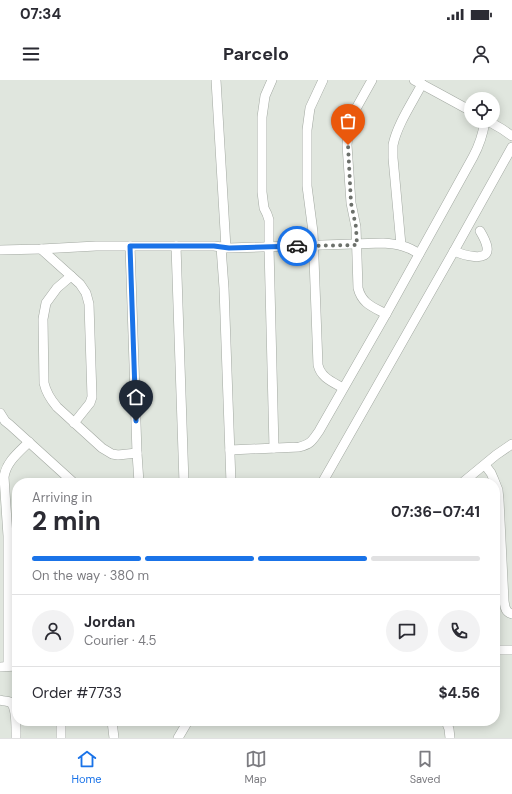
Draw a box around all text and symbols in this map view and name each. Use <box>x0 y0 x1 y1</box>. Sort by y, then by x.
text: 07:34 <box>20 4 61 24</box>
text: Parcelo <box>223 42 289 66</box>
icon: menu <box>20 43 42 65</box>
icon: person <box>470 43 492 65</box>
map controls <box>464 92 500 128</box>
button: locate <box>464 92 500 128</box>
pin <box>331 104 365 145</box>
icon: bag <box>337 110 359 132</box>
courier <box>277 226 317 266</box>
icon: car <box>286 235 308 257</box>
pin <box>119 380 153 421</box>
icon: home <box>125 386 147 408</box>
text: Arriving in <box>32 489 92 506</box>
text: 07:36–07:41 <box>391 502 480 522</box>
text: 2 min <box>32 504 101 538</box>
text: On the way · 380 m <box>32 567 149 584</box>
button: person <box>32 610 74 652</box>
button: chat <box>386 610 428 652</box>
button: phone <box>438 610 480 652</box>
text: Jordan <box>84 612 135 632</box>
text: Courier · 4.5 <box>84 632 157 649</box>
text: Order #7733 <box>32 683 122 703</box>
text: $4.56 <box>439 683 480 703</box>
tab: Home <box>71 748 102 786</box>
tab: Map <box>245 748 267 786</box>
tab: Saved <box>410 748 440 786</box>

